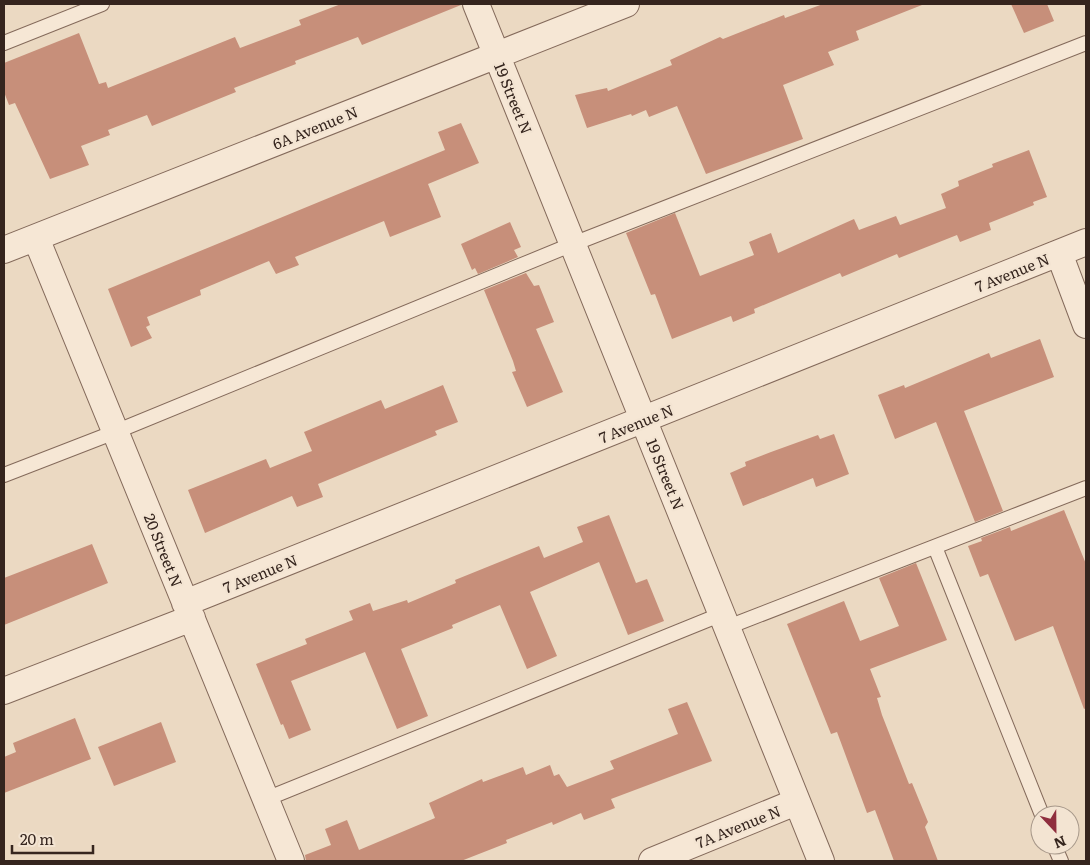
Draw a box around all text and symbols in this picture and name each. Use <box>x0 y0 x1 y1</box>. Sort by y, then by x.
street label: 19 Street N <box>489 59 539 137</box>
street label: 6A Avenue N <box>269 99 361 155</box>
street label: 7 Avenue N <box>971 247 1053 297</box>
street label: 7 Avenue N <box>595 398 677 448</box>
street label: 19 Street N <box>641 435 691 513</box>
street label: 20 Street N <box>139 510 189 590</box>
street label: 7 Avenue N <box>219 548 301 598</box>
street label: 7A Avenue N <box>692 799 784 853</box>
north arrow <box>1030 805 1080 855</box>
scale bar <box>12 822 94 854</box>
text: 20 m <box>20 827 54 850</box>
text: N <box>1051 832 1069 855</box>

